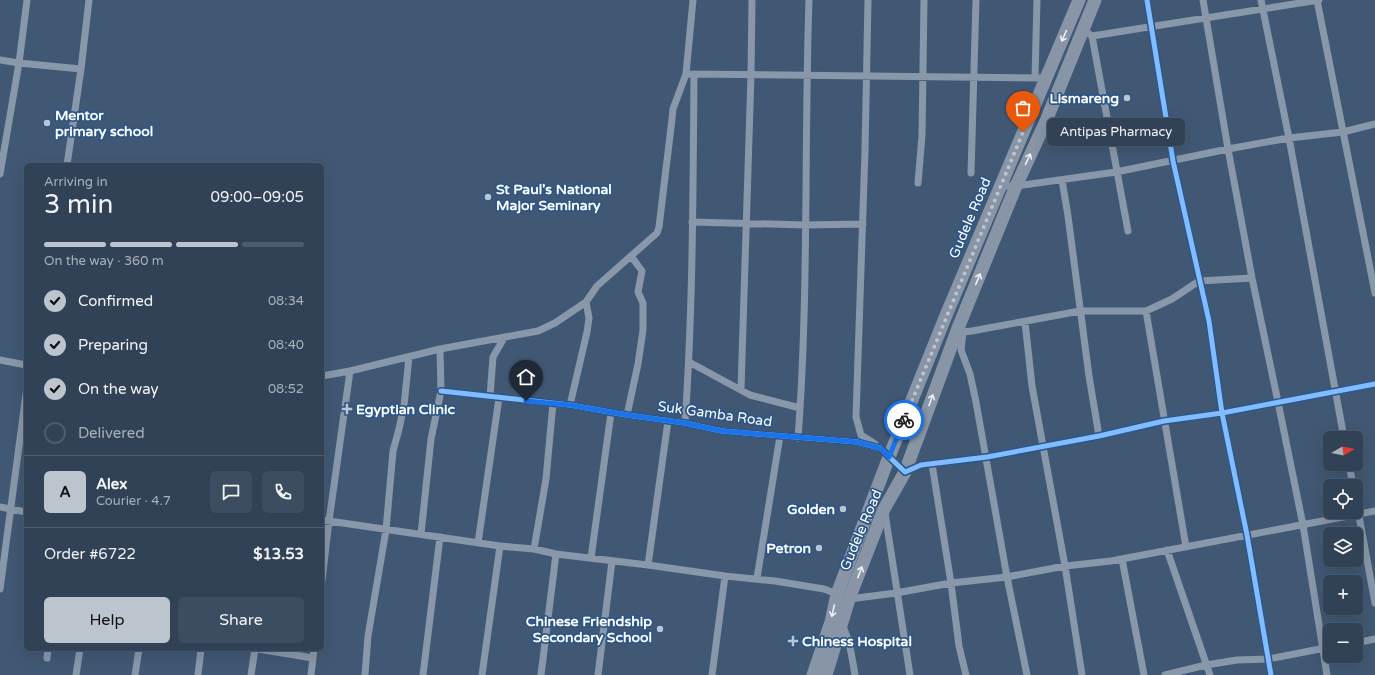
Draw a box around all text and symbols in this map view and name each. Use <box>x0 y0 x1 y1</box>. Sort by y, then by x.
one-way arrow <box>1060 30 1067 42</box>
place label: Lismareng <box>1050 90 1119 107</box>
pin <box>1006 91 1040 132</box>
marker: Lismareng <box>1122 93 1132 103</box>
icon: bag <box>1012 97 1034 119</box>
place label: Mentor primary school <box>55 107 153 140</box>
marker: Mentor primary school <box>42 118 52 128</box>
callout: Antipas Pharmacy <box>1047 118 1185 146</box>
text: Antipas Pharmacy <box>1060 124 1172 140</box>
one-way arrow <box>1025 153 1032 165</box>
text: Arriving in <box>44 174 108 190</box>
street label: Gudele Road <box>945 175 995 261</box>
place label: St Paul's National Major Seminary <box>496 181 612 214</box>
text: 09:00–09:05 <box>211 188 304 206</box>
text: 3 min <box>44 189 113 220</box>
marker: St Paul's National Major Seminary <box>483 192 493 202</box>
text: On the way · 360 m <box>44 253 164 269</box>
one-way arrow <box>974 273 982 285</box>
icon: check <box>44 290 66 312</box>
text: Confirmed <box>78 292 153 310</box>
text: 08:34 <box>268 293 304 309</box>
icon: check <box>44 334 66 356</box>
text: Preparing <box>78 336 148 354</box>
text: 08:40 <box>268 337 304 353</box>
pin <box>509 360 543 401</box>
icon: home <box>515 366 537 388</box>
icon: check <box>44 378 66 400</box>
text: On the way <box>78 380 158 398</box>
text: 08:52 <box>268 381 304 397</box>
one-way arrow <box>928 395 936 407</box>
street label: Suk Gamba Road <box>657 398 773 430</box>
courier <box>884 400 924 440</box>
place label: Egyptian Clinic <box>356 401 455 418</box>
marker: Egyptian Clinic <box>341 403 353 415</box>
icon: bike <box>893 409 915 431</box>
text: Delivered <box>78 424 145 442</box>
north arrow <box>1323 431 1363 471</box>
map controls <box>1323 431 1363 663</box>
button: chat <box>210 471 252 513</box>
button: phone <box>262 471 304 513</box>
text: Alex <box>96 475 127 493</box>
button: locate <box>1323 479 1363 519</box>
text: A <box>59 483 71 501</box>
street label: Gudele Road <box>836 487 886 573</box>
text: Courier · 4.7 <box>96 493 171 509</box>
place label: Golden <box>787 501 835 518</box>
marker: Golden <box>838 504 848 514</box>
button: layers <box>1323 527 1363 567</box>
place label: Petron <box>766 540 811 557</box>
marker: Petron <box>814 543 824 553</box>
text: Order #6722 <box>44 545 136 563</box>
text: $13.53 <box>253 545 304 563</box>
one-way arrow <box>856 566 864 578</box>
button: + <box>1323 575 1363 615</box>
button: Help <box>44 597 170 643</box>
button: Share <box>178 597 304 643</box>
one-way arrow <box>829 604 837 617</box>
place label: Chinese Friendship Secondary School <box>526 613 652 646</box>
button: − <box>1323 623 1363 663</box>
marker: Chinese Friendship Secondary School <box>655 624 665 634</box>
place label: Chiness Hospital <box>802 633 912 650</box>
marker: Chiness Hospital <box>787 635 799 647</box>

